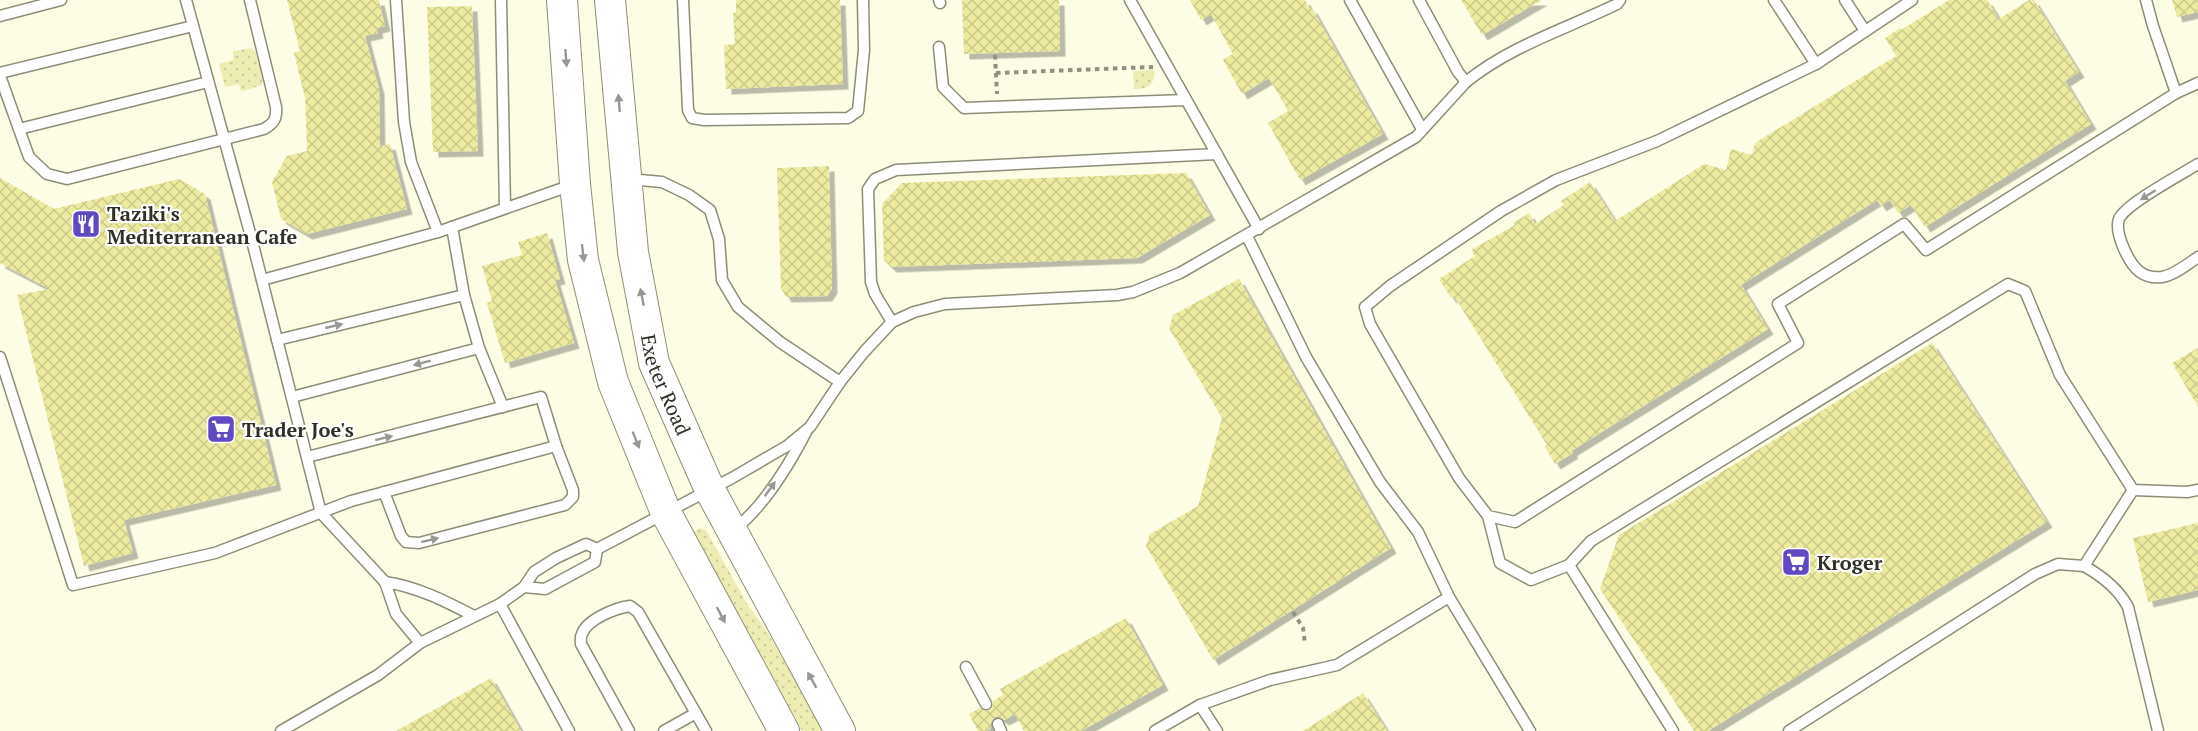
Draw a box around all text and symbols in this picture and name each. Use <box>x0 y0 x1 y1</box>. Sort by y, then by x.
one-way arrow <box>562 49 571 68</box>
one-way arrow <box>614 94 624 113</box>
one-way arrow <box>2140 189 2156 200</box>
place label: Taziki's Mediterranean Cafe <box>107 200 297 250</box>
restaurant icon: Taziki's Mediterranean Cafe <box>70 208 102 240</box>
one-way arrow <box>578 243 587 262</box>
one-way arrow <box>637 287 646 306</box>
one-way arrow <box>325 321 343 331</box>
street label: Exeter Road <box>635 332 698 439</box>
one-way arrow <box>413 359 431 368</box>
supermarket icon: Trader Joe's <box>205 413 237 445</box>
place label: Trader Joe's <box>242 416 354 443</box>
one-way arrow <box>631 431 641 449</box>
one-way arrow <box>375 432 393 442</box>
one-way arrow <box>764 481 776 497</box>
one-way arrow <box>421 535 439 544</box>
supermarket icon: Kroger <box>1780 546 1812 578</box>
place label: Kroger <box>1817 549 1883 576</box>
one-way arrow <box>716 607 726 624</box>
one-way arrow <box>807 671 817 688</box>

